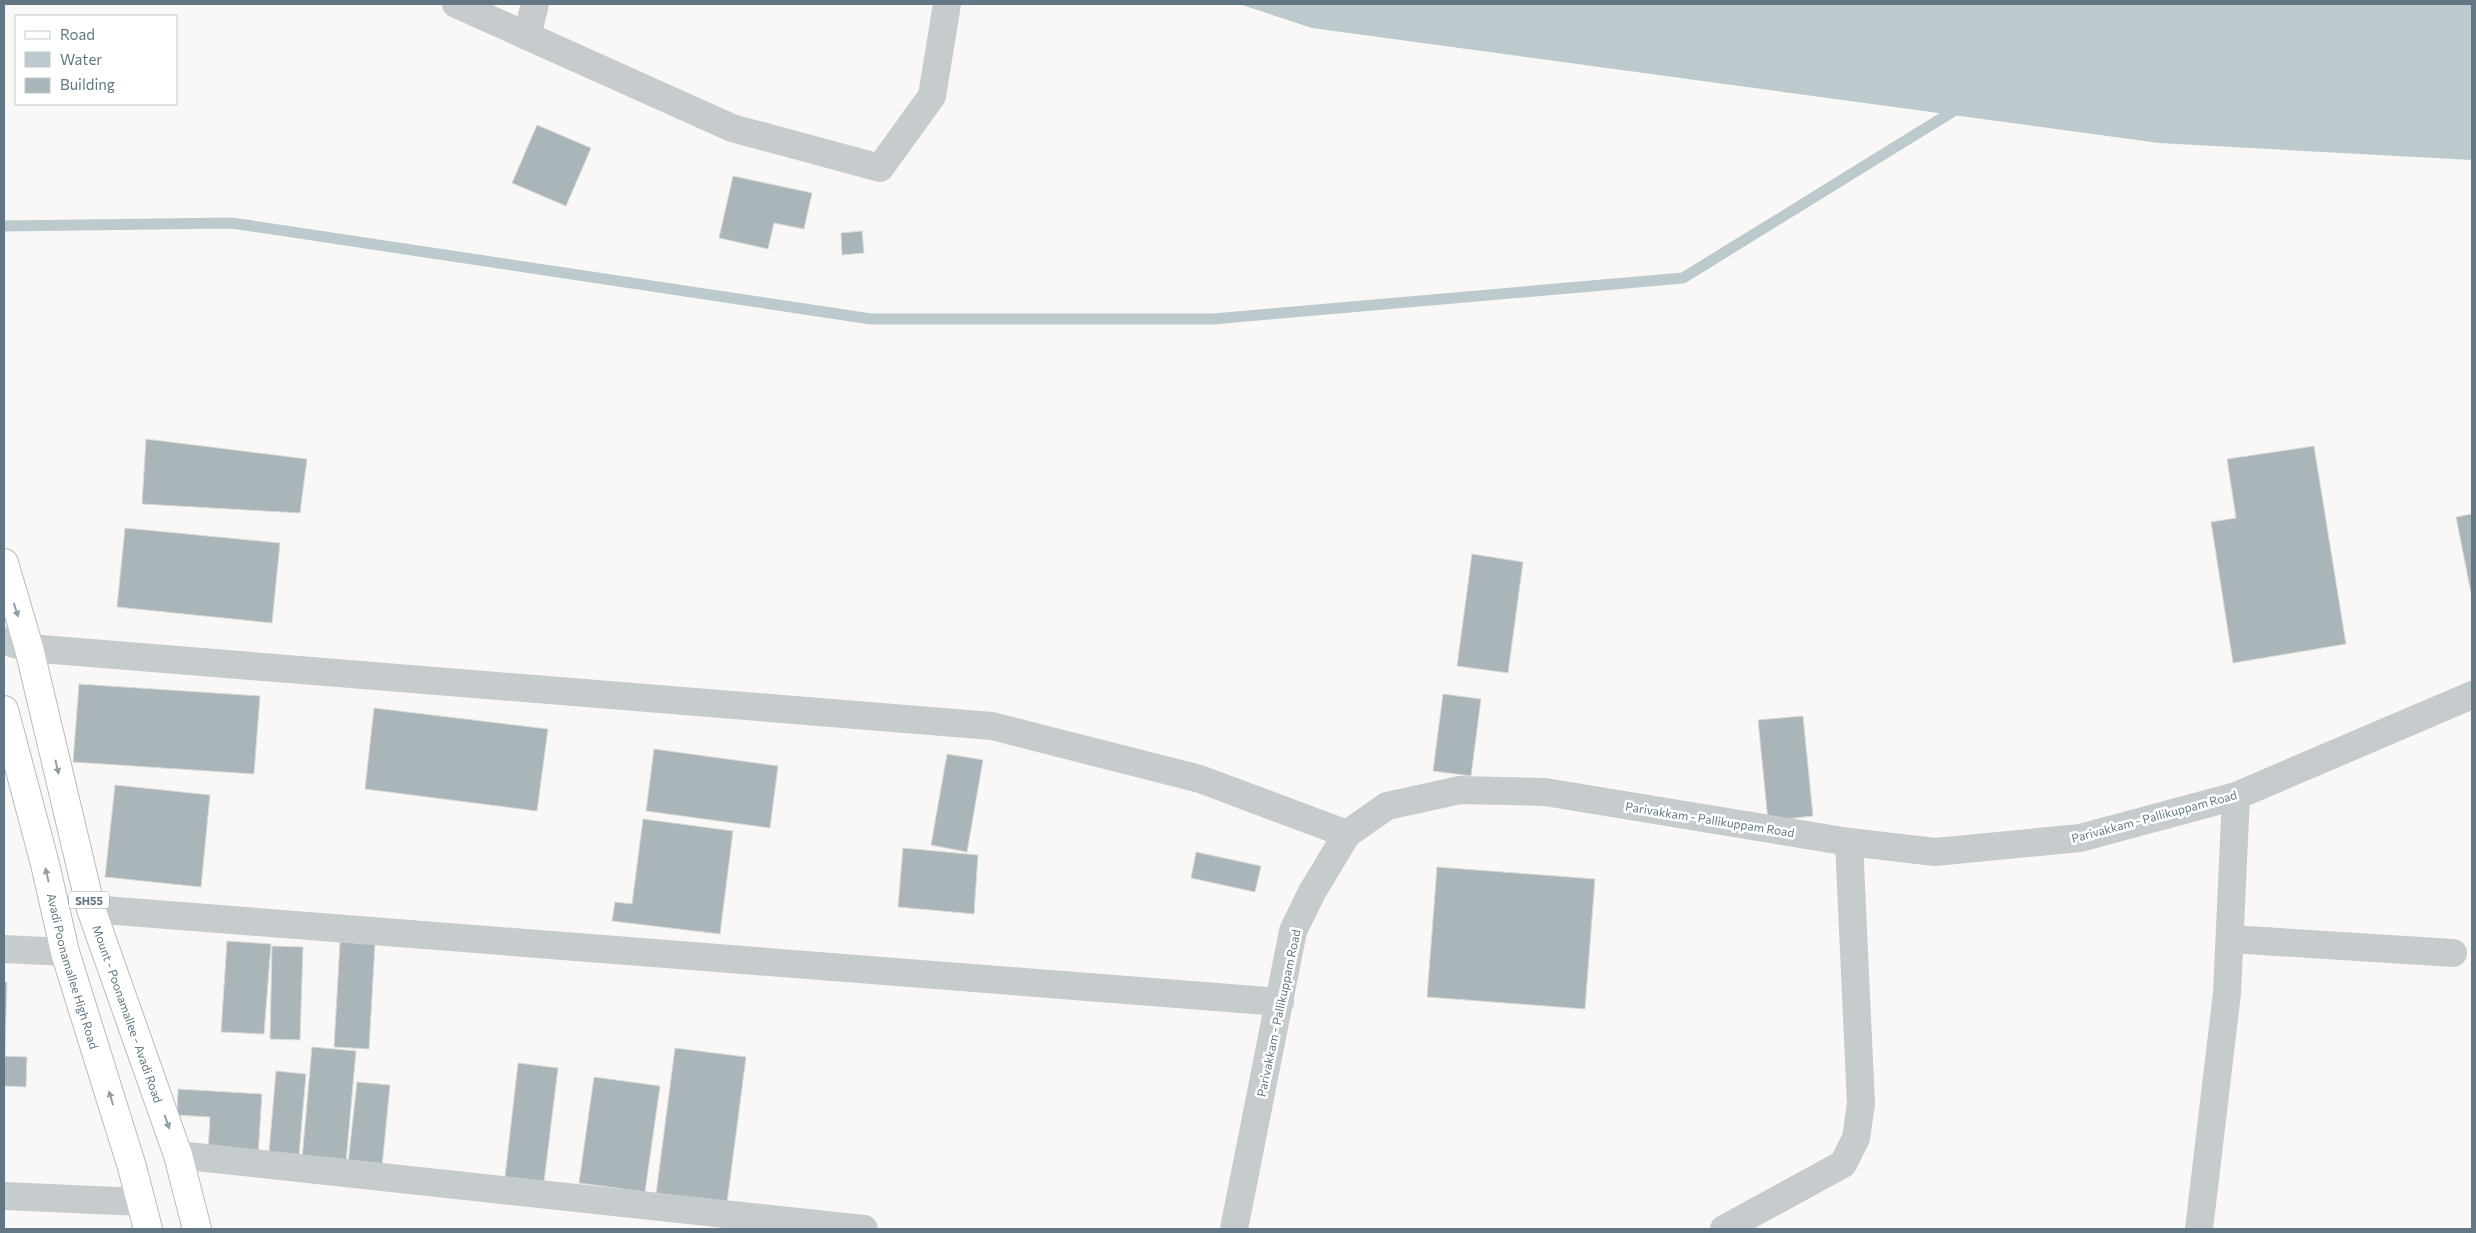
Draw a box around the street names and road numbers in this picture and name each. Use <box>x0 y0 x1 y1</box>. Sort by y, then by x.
street label: Parivakkam - Pallikuppam Road <box>2070 787 2238 845</box>
street label: Parivakkam - Pallikuppam Road <box>1625 799 1796 839</box>
street label: Avadi Poonamallee High Road <box>45 892 102 1051</box>
road number: SH55 <box>69 892 109 908</box>
street label: Mount - Poonamallee - Avadi Road <box>90 923 166 1105</box>
street label: Parivakkam - Pallikuppam Road <box>1253 928 1303 1098</box>

